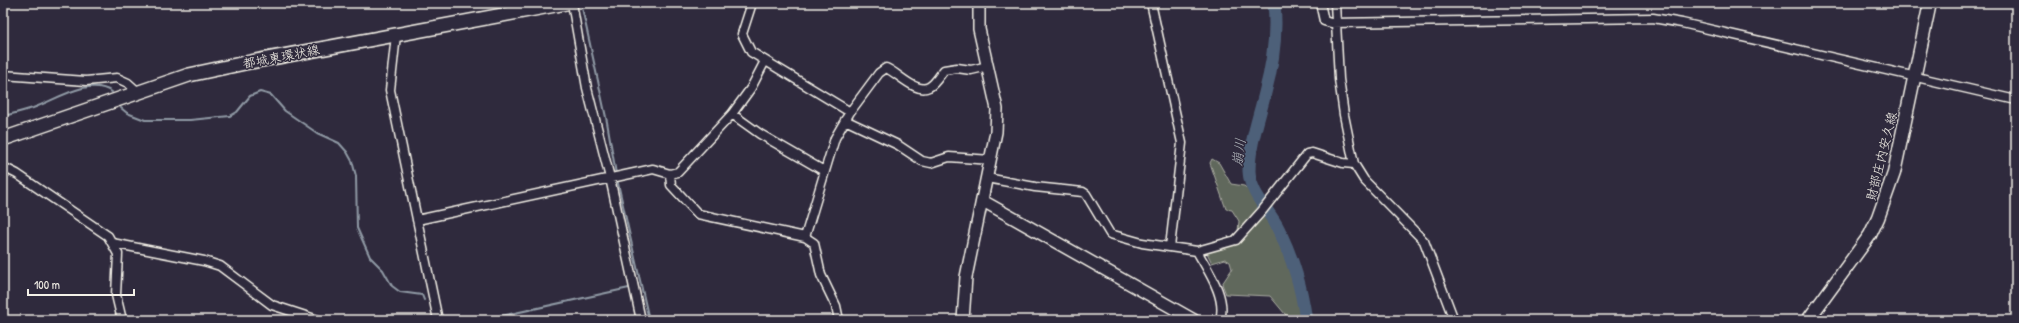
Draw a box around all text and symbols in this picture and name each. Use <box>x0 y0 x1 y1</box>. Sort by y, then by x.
street label: 都城東環状線 <box>241 40 322 72</box>
street label: 財部庄内安久線 <box>1861 109 1901 202</box>
water label: 崩川 <box>1227 137 1249 167</box>
scale bar <box>28 271 134 297</box>
text: 100 m <box>34 276 60 293</box>

